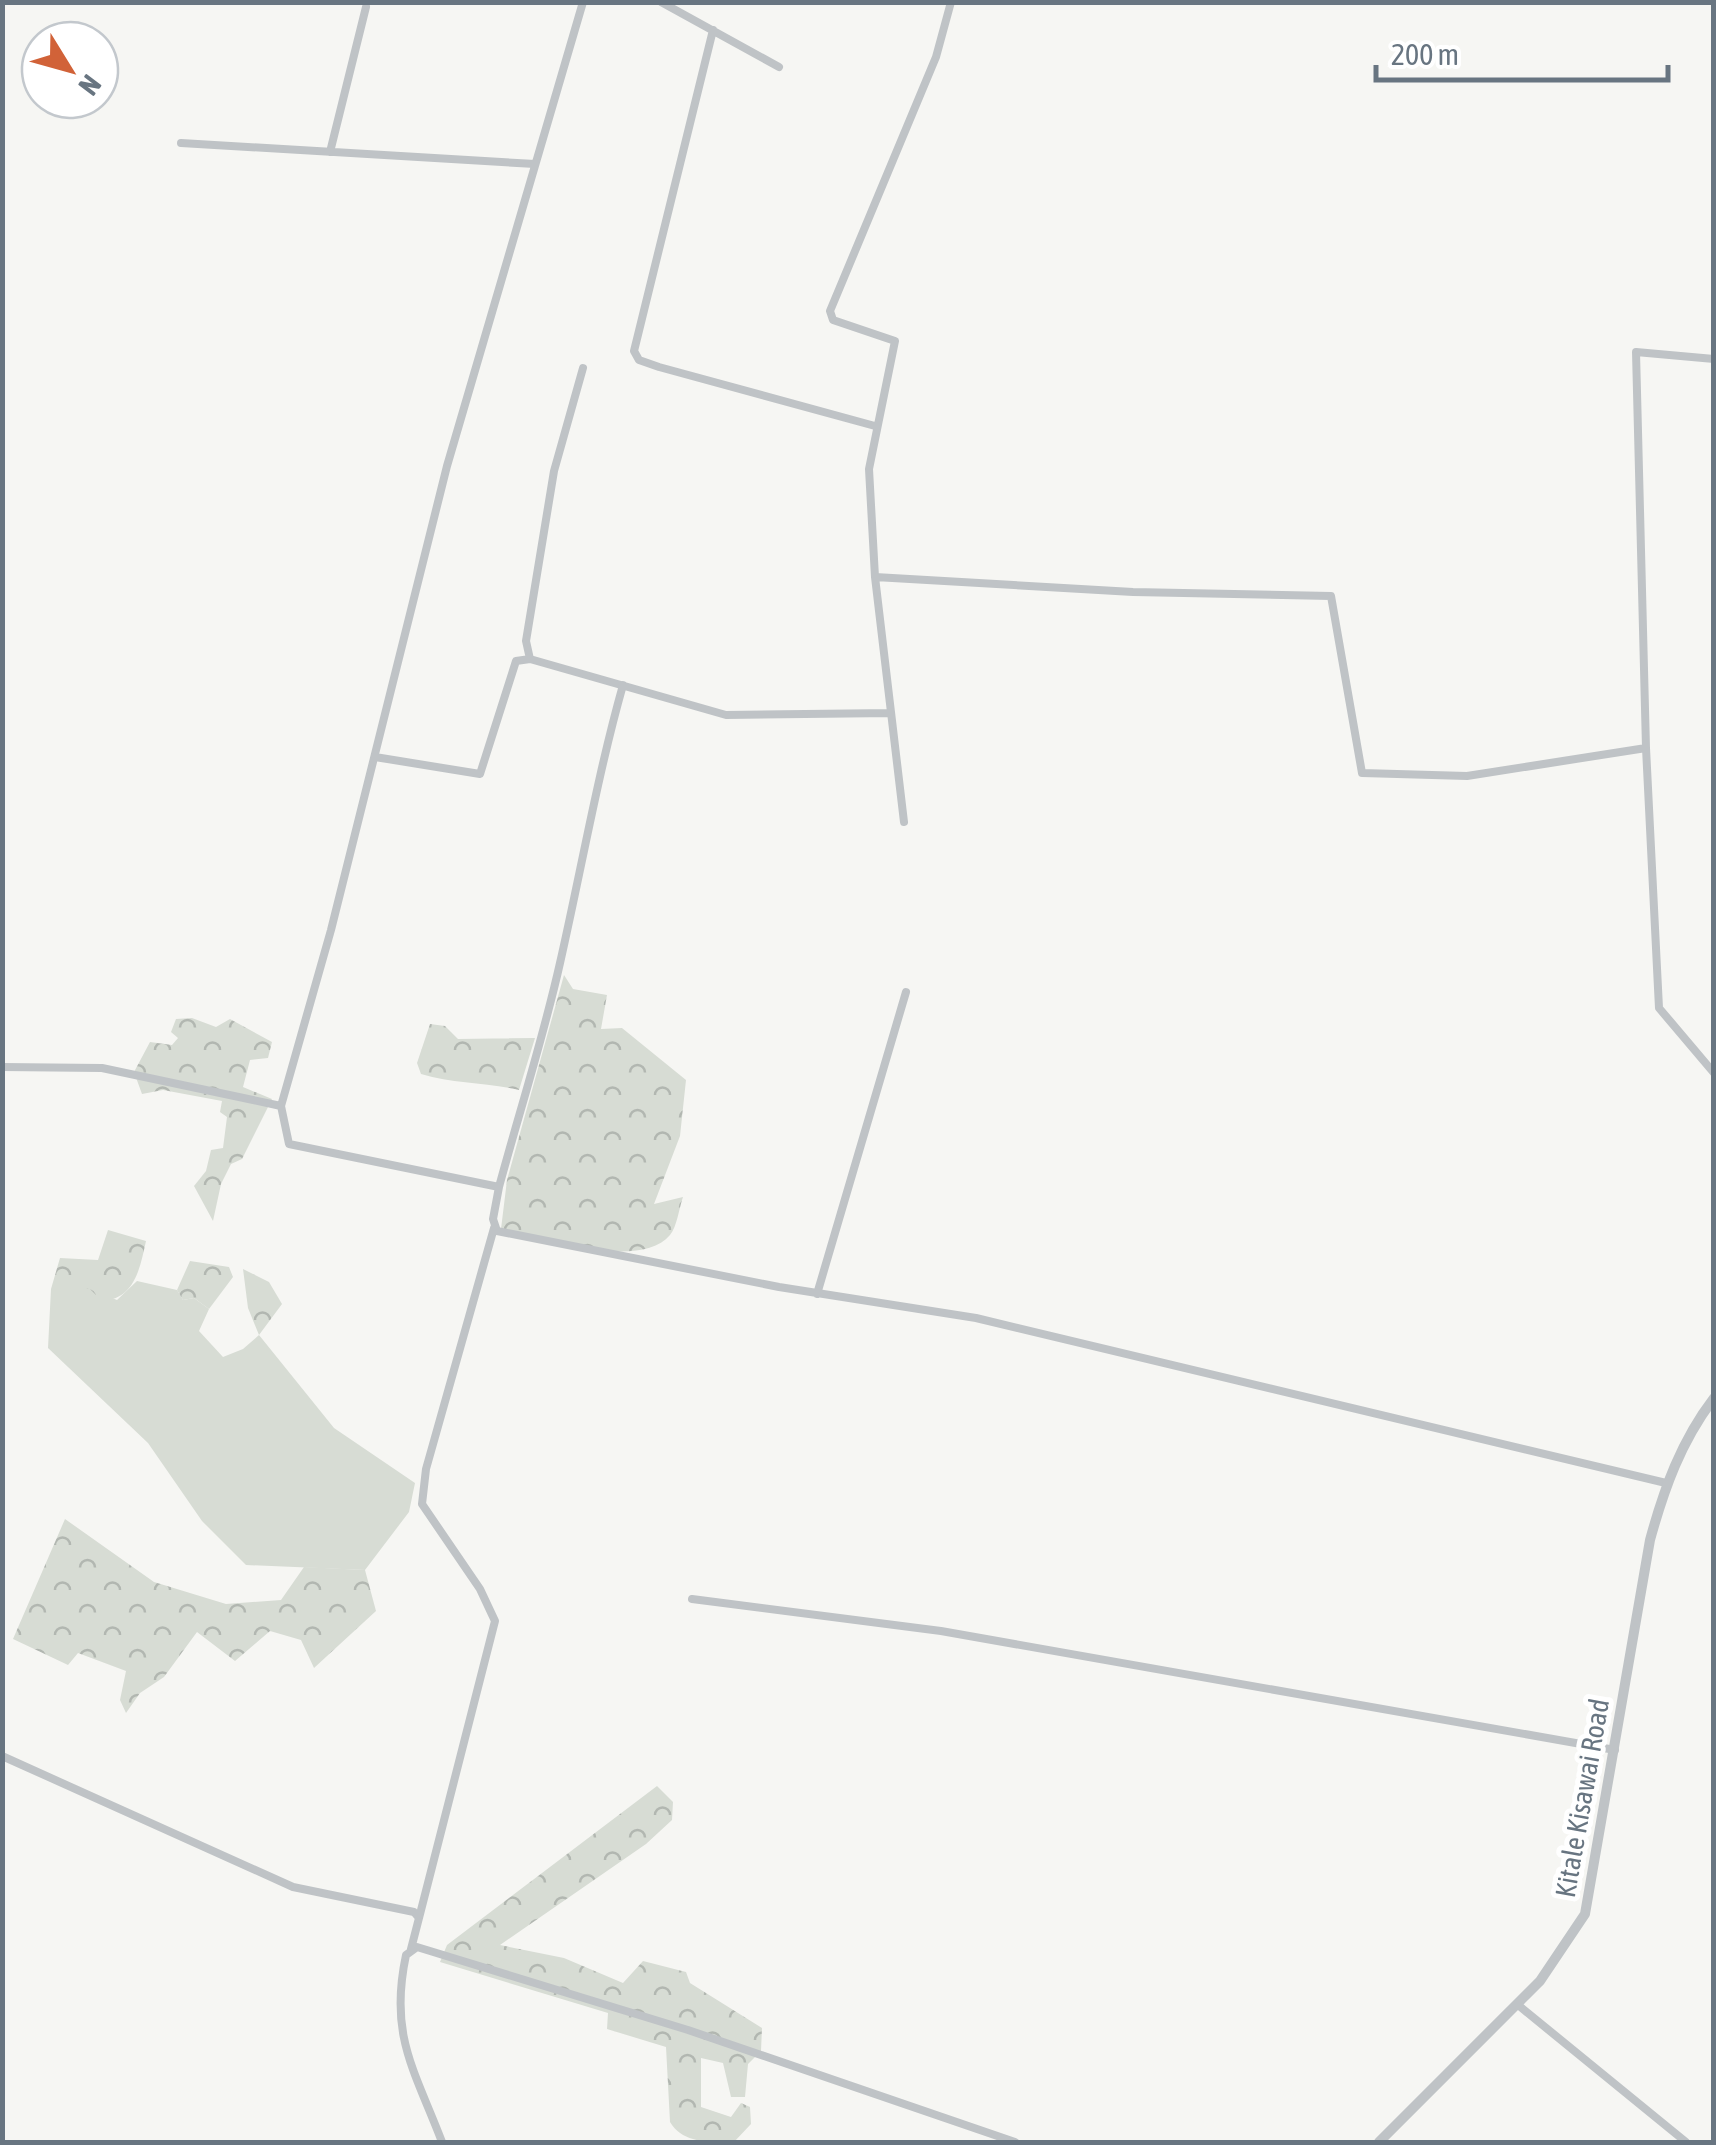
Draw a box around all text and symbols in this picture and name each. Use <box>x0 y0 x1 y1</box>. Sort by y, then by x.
north arrow <box>20 20 120 120</box>
scale bar <box>1376 20 1668 82</box>
text: 200 m <box>1391 37 1459 71</box>
text: N <box>72 69 108 101</box>
street label: Kitale Kisawai Road <box>1549 1696 1615 1900</box>

